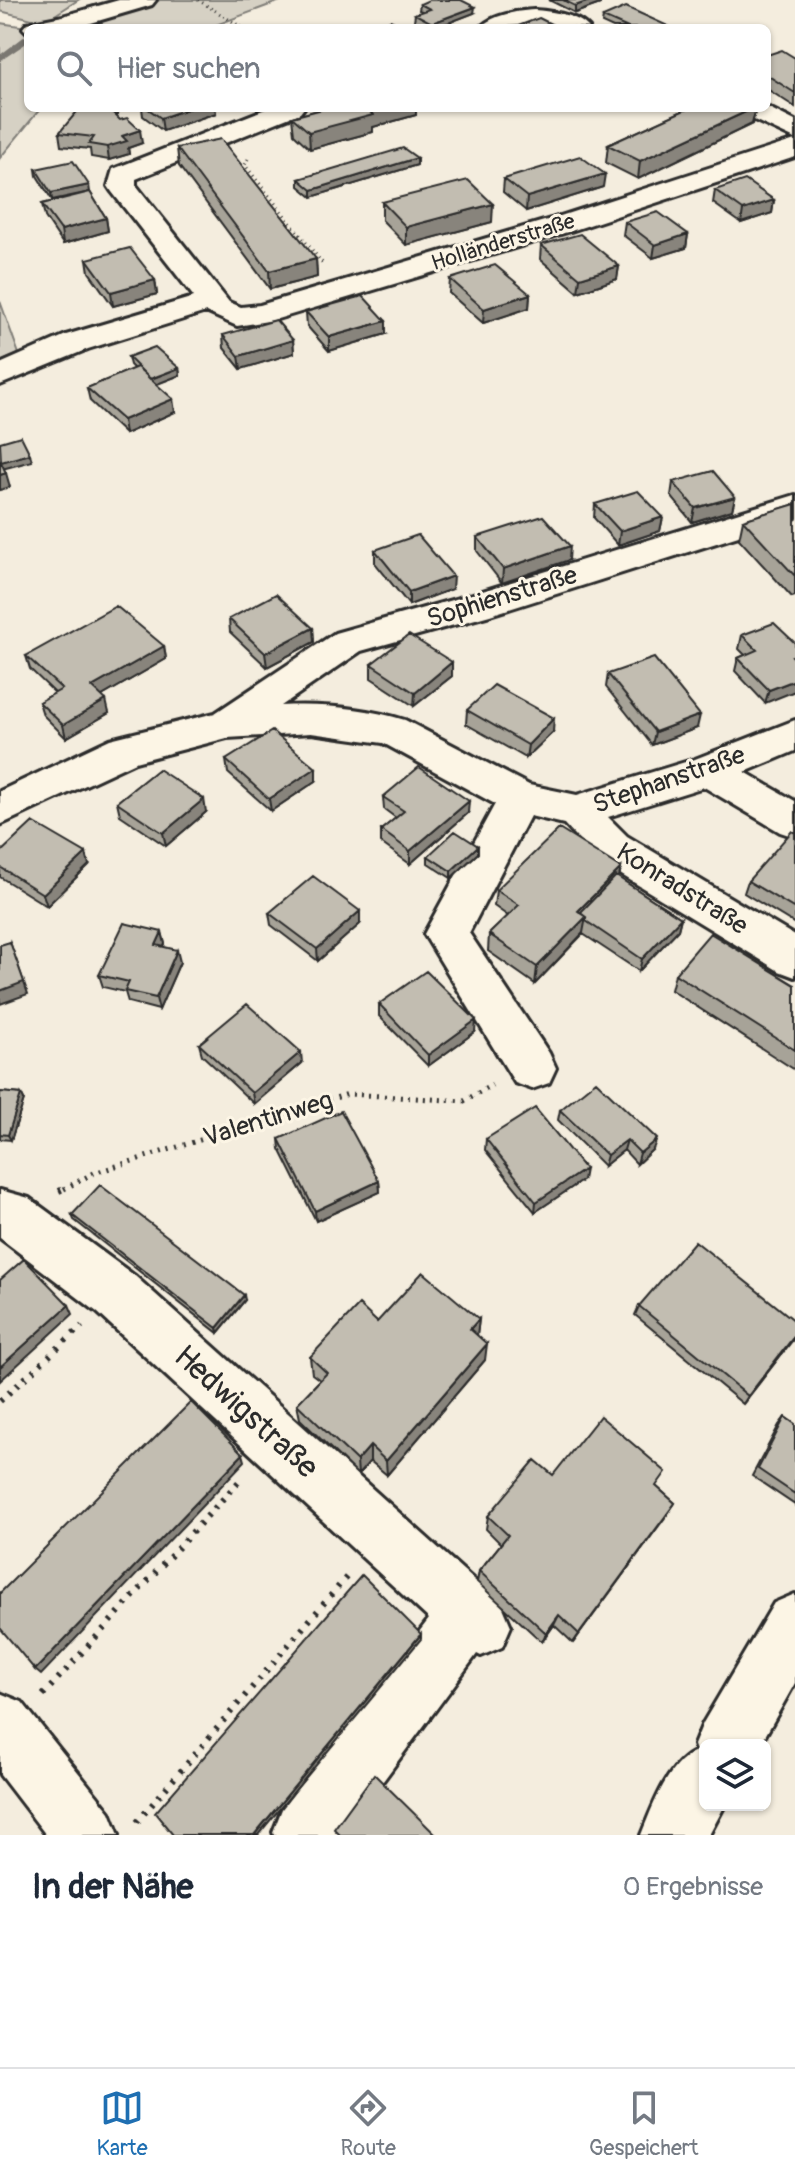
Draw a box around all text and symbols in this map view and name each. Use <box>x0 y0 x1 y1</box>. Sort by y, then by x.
search box <box>24 24 771 112</box>
icon: search <box>52 46 96 90</box>
text: Hier suchen <box>116 50 261 87</box>
street label: Holländerstraße <box>428 207 578 277</box>
street label: Sophienstraße <box>423 559 581 635</box>
street label: Stephanstraße <box>589 739 749 821</box>
street label: Konradstraße <box>610 836 754 942</box>
street label: Valentinweg <box>199 1084 337 1154</box>
street label: Hedwigstraße <box>166 1337 327 1487</box>
map controls <box>699 1739 771 1811</box>
button: layers <box>699 1739 771 1811</box>
text: In der Nähe <box>32 1866 193 1909</box>
text: 0 Ergebnisse <box>623 1871 763 1903</box>
tab: Karte <box>97 2086 148 2162</box>
tab: Route <box>341 2086 396 2162</box>
tab: Gespeichert <box>589 2086 698 2162</box>

